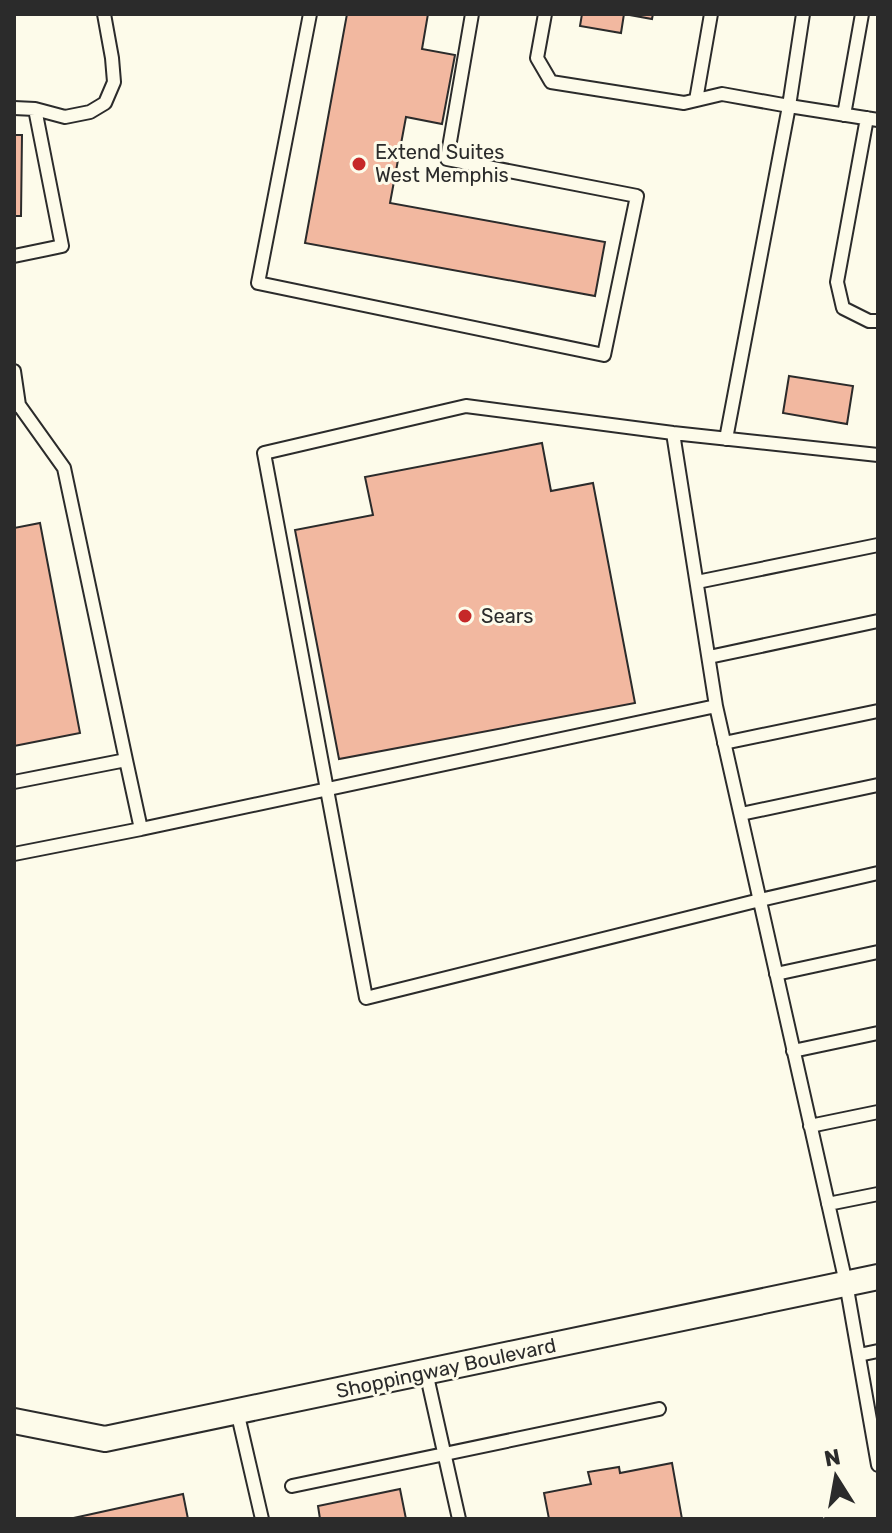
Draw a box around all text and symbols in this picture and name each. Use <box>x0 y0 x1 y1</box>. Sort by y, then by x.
place label: Extend Suites West Memphis <box>375 140 509 187</box>
marker: Extend Suites West Memphis <box>350 155 368 173</box>
place label: Sears <box>481 604 533 628</box>
marker: Sears <box>456 607 474 625</box>
street label: Shoppingway Boulevard <box>334 1333 558 1403</box>
north arrow <box>796 1437 876 1517</box>
text: N <box>822 1443 843 1473</box>

